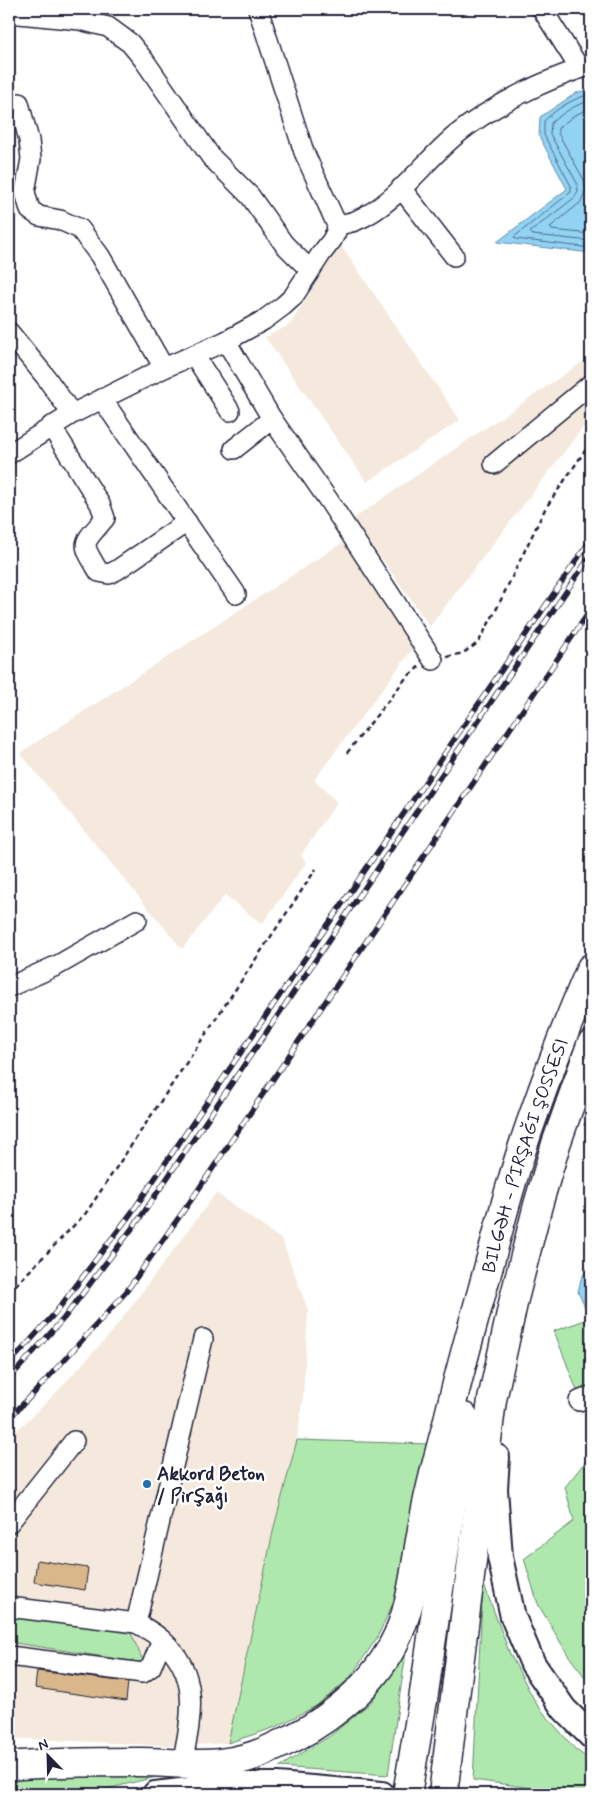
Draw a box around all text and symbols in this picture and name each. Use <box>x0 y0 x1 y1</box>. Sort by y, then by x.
street label: BILGƏH - PIRŞAĞI ŞOSSESI <box>476 1035 575 1276</box>
place label: Akkord Beton / Pirşağı <box>157 1462 265 1510</box>
marker: Akkord Beton / Pirşağı <box>141 1478 153 1490</box>
north arrow <box>22 1730 72 1780</box>
text: N <box>36 1735 51 1755</box>

